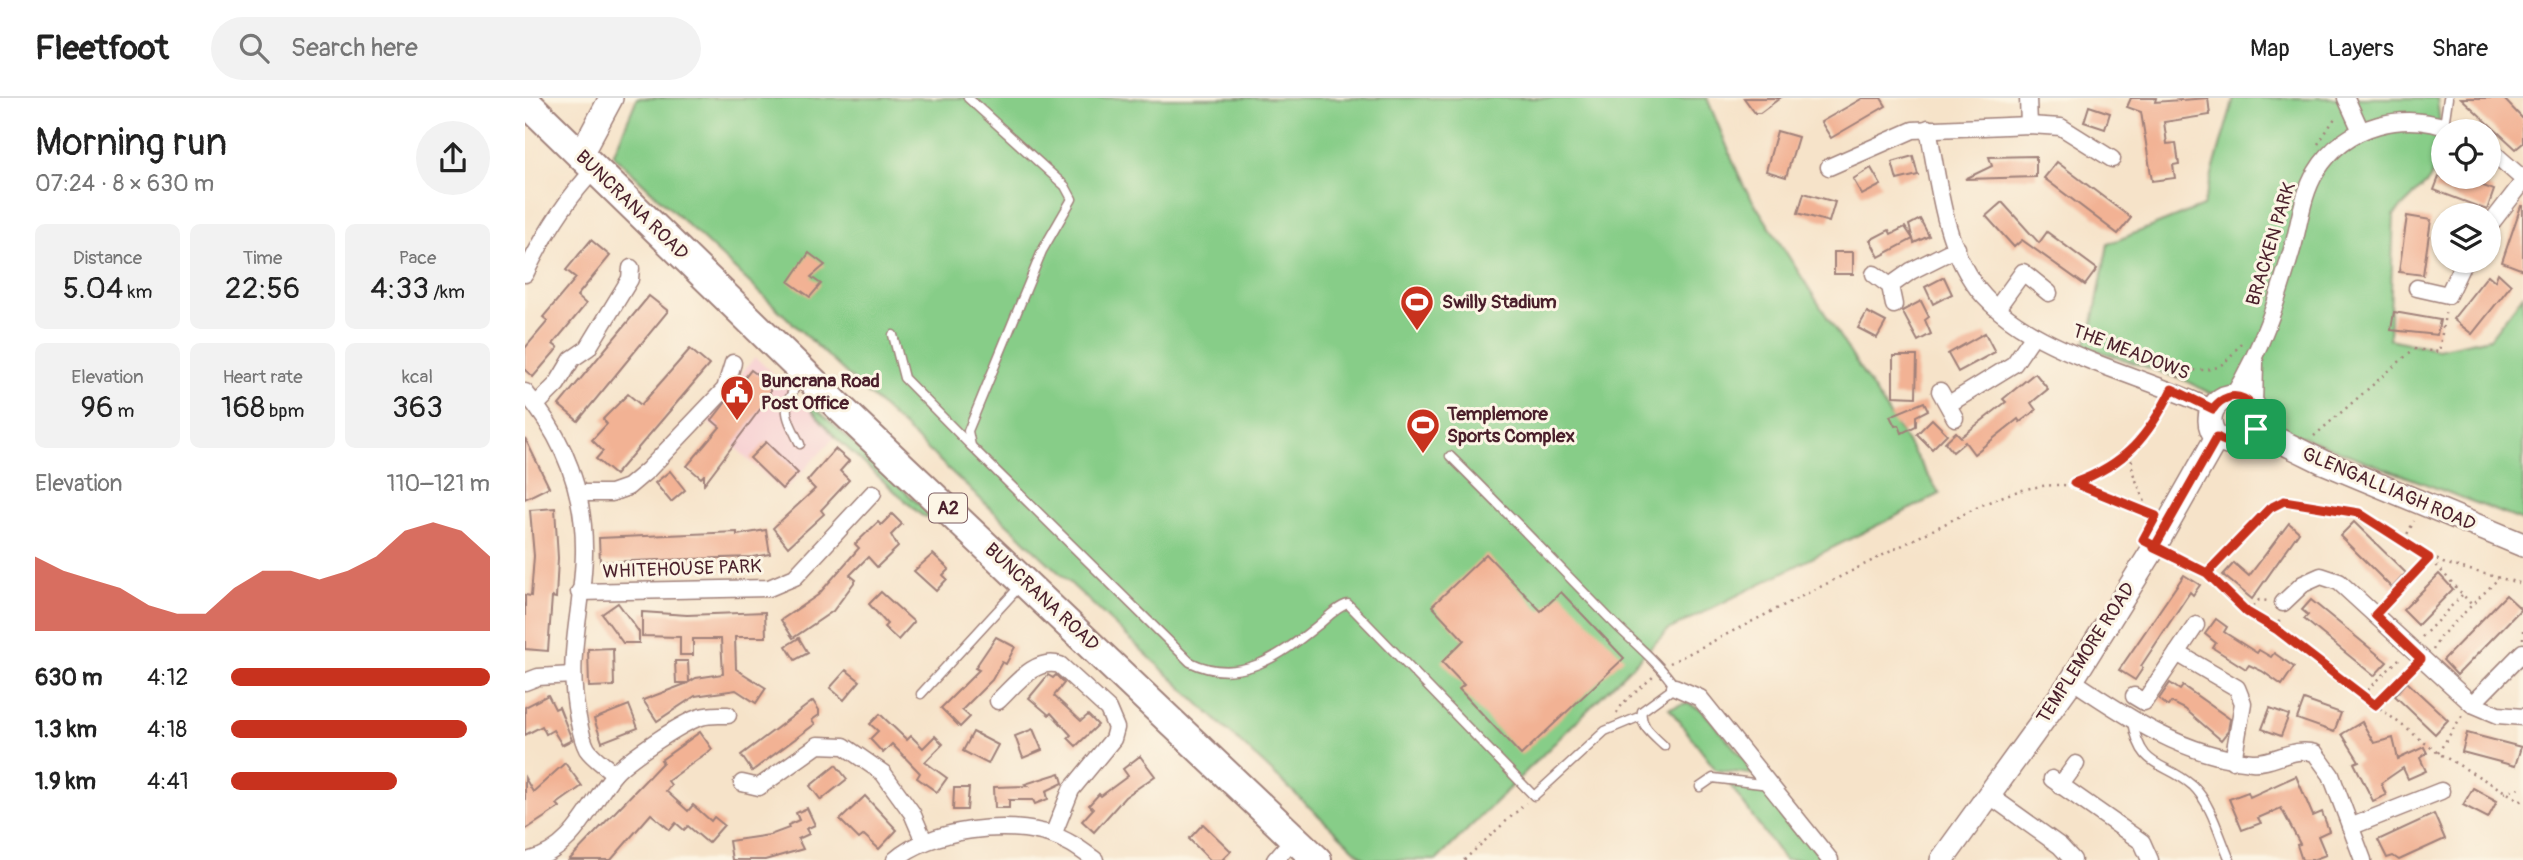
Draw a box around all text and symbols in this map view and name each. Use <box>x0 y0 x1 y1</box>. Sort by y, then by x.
search box <box>211 17 701 80</box>
text: Fleetfoot <box>35 28 169 69</box>
icon: search <box>235 29 273 67</box>
text: Search here <box>291 32 418 64</box>
text: Map <box>2250 34 2290 63</box>
text: Layers <box>2328 34 2394 63</box>
text: Share <box>2432 34 2488 63</box>
text: Morning run <box>35 119 227 167</box>
map controls <box>2431 119 2501 273</box>
button: locate <box>2431 119 2501 189</box>
button: share <box>416 121 490 195</box>
street label: BUNCRANA ROAD <box>570 145 694 265</box>
text: 07:24 · 8 × 630 m <box>35 169 214 198</box>
street label: BRACKEN PARK <box>2241 179 2301 309</box>
button: layers <box>2431 203 2501 273</box>
text: Distance <box>73 246 142 270</box>
text: Time <box>243 246 282 270</box>
text: Pace <box>399 246 436 270</box>
text: 5.04 <box>63 270 123 307</box>
text: 22:56 <box>225 270 300 307</box>
text: 4:33 <box>370 270 429 307</box>
text: km <box>123 280 152 304</box>
text: /km <box>429 280 465 304</box>
sports icon: Swilly Stadium <box>1398 283 1436 332</box>
place label: Swilly Stadium <box>1442 290 1557 314</box>
street label: THE MEADOWS <box>2069 319 2193 385</box>
text: Elevation <box>71 365 144 389</box>
text: Heart rate <box>222 365 303 389</box>
text: kcal <box>402 365 433 389</box>
place label: Buncrana Road Post Office <box>761 369 880 415</box>
public building icon: Buncrana Road Post Office <box>718 373 756 422</box>
text: 96 <box>81 389 113 426</box>
text: 168 <box>221 389 265 426</box>
text: 363 <box>392 389 443 426</box>
text: m <box>113 399 134 423</box>
text: bpm <box>265 399 304 423</box>
pin <box>2226 399 2286 459</box>
place label: Templemore Sports Complex <box>1446 402 1575 448</box>
sports icon: Templemore Sports Complex <box>1404 406 1442 455</box>
icon: arrive <box>2237 410 2275 448</box>
street label: GLENGALLIAGH ROAD <box>2299 442 2479 536</box>
text: Elevation <box>35 469 123 498</box>
text: 110–121 m <box>387 469 490 498</box>
road number: A2 <box>929 494 967 522</box>
street label: BUNCRANA ROAD <box>980 538 1104 656</box>
street label: WHITEHOUSE PARK <box>602 554 762 584</box>
street label: TEMPLEMORE ROAD <box>2031 578 2141 728</box>
text: 630 m <box>35 663 102 692</box>
text: 4:12 <box>147 663 188 692</box>
text: 1.3 km <box>35 715 97 744</box>
text: 4:18 <box>147 715 187 744</box>
text: 1.9 km <box>35 767 96 796</box>
text: 4:41 <box>147 767 189 796</box>

